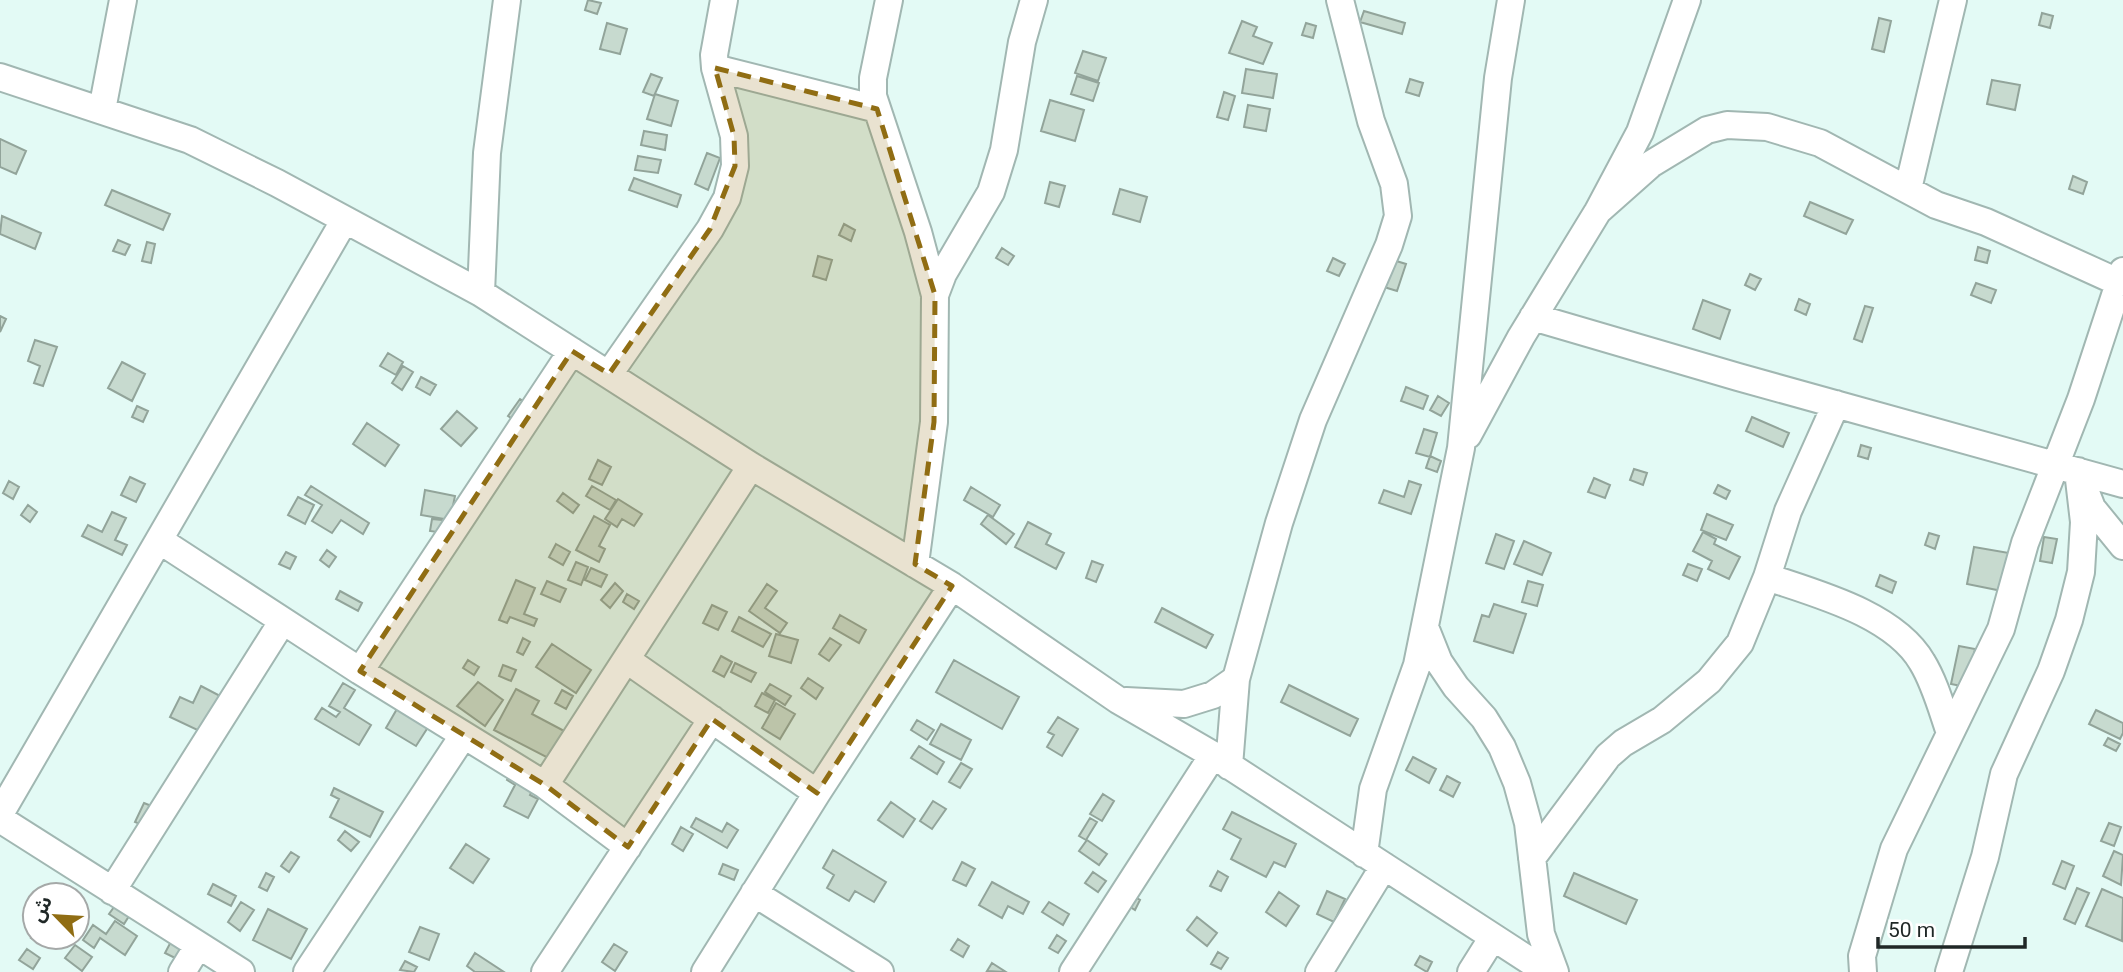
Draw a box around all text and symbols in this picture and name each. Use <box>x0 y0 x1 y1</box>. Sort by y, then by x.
north arrow <box>21 881 91 951</box>
text: ش <box>25 892 57 926</box>
scale bar <box>1878 906 2025 950</box>
text: 50 m <box>1888 918 1935 942</box>

